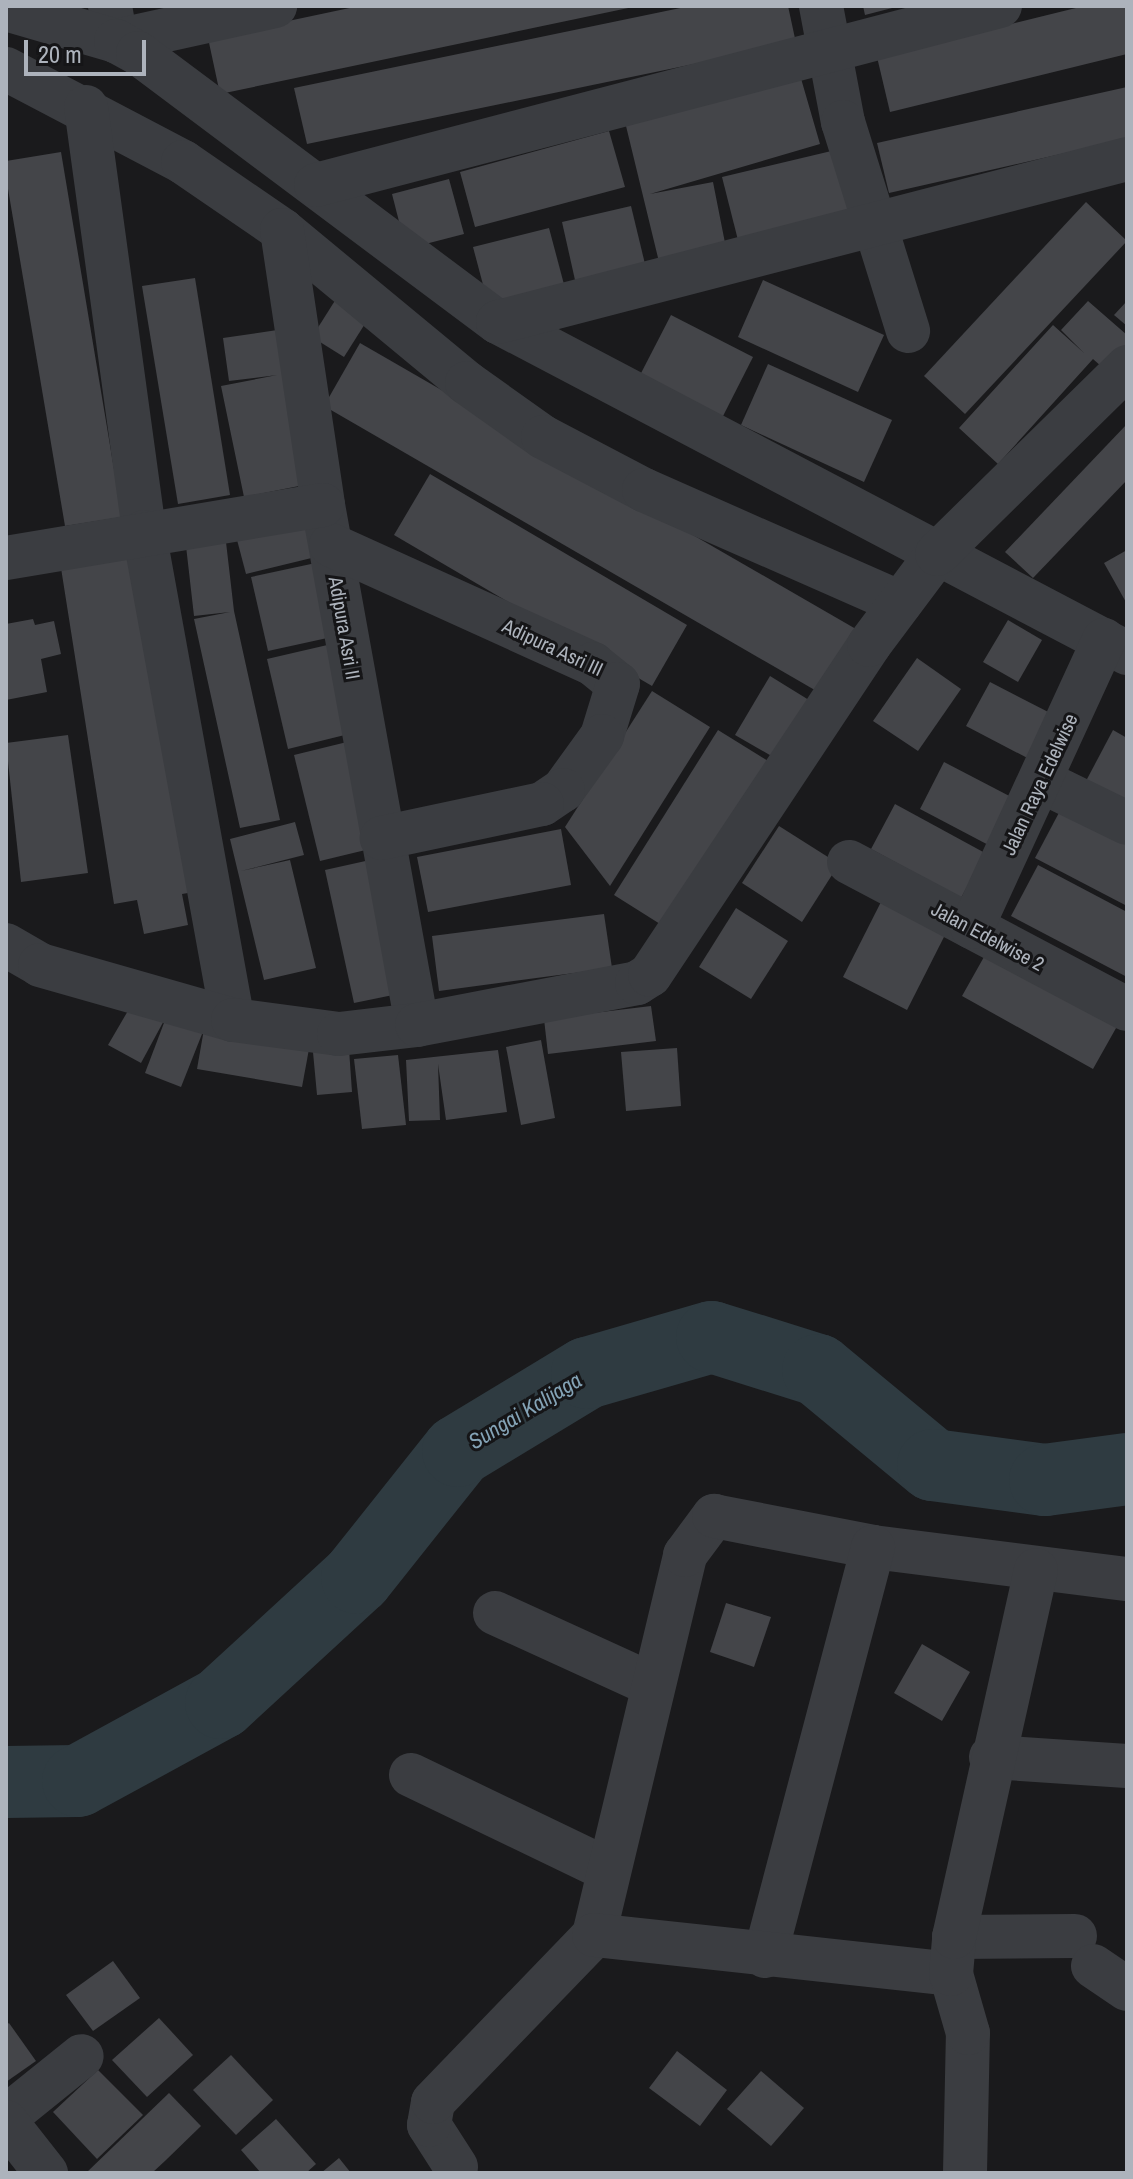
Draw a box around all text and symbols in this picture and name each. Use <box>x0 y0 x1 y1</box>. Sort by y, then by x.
scale bar <box>28 24 150 74</box>
text: 20 m <box>38 38 82 70</box>
street label: Adipura Asri II <box>324 574 366 682</box>
street label: Adipura Asri III <box>498 613 608 681</box>
street label: Jalan Raya Edelwise <box>996 710 1082 858</box>
street label: Jalan Edelwise 2 <box>928 896 1048 976</box>
water label: Sungai Kalijaga <box>464 1367 586 1455</box>

